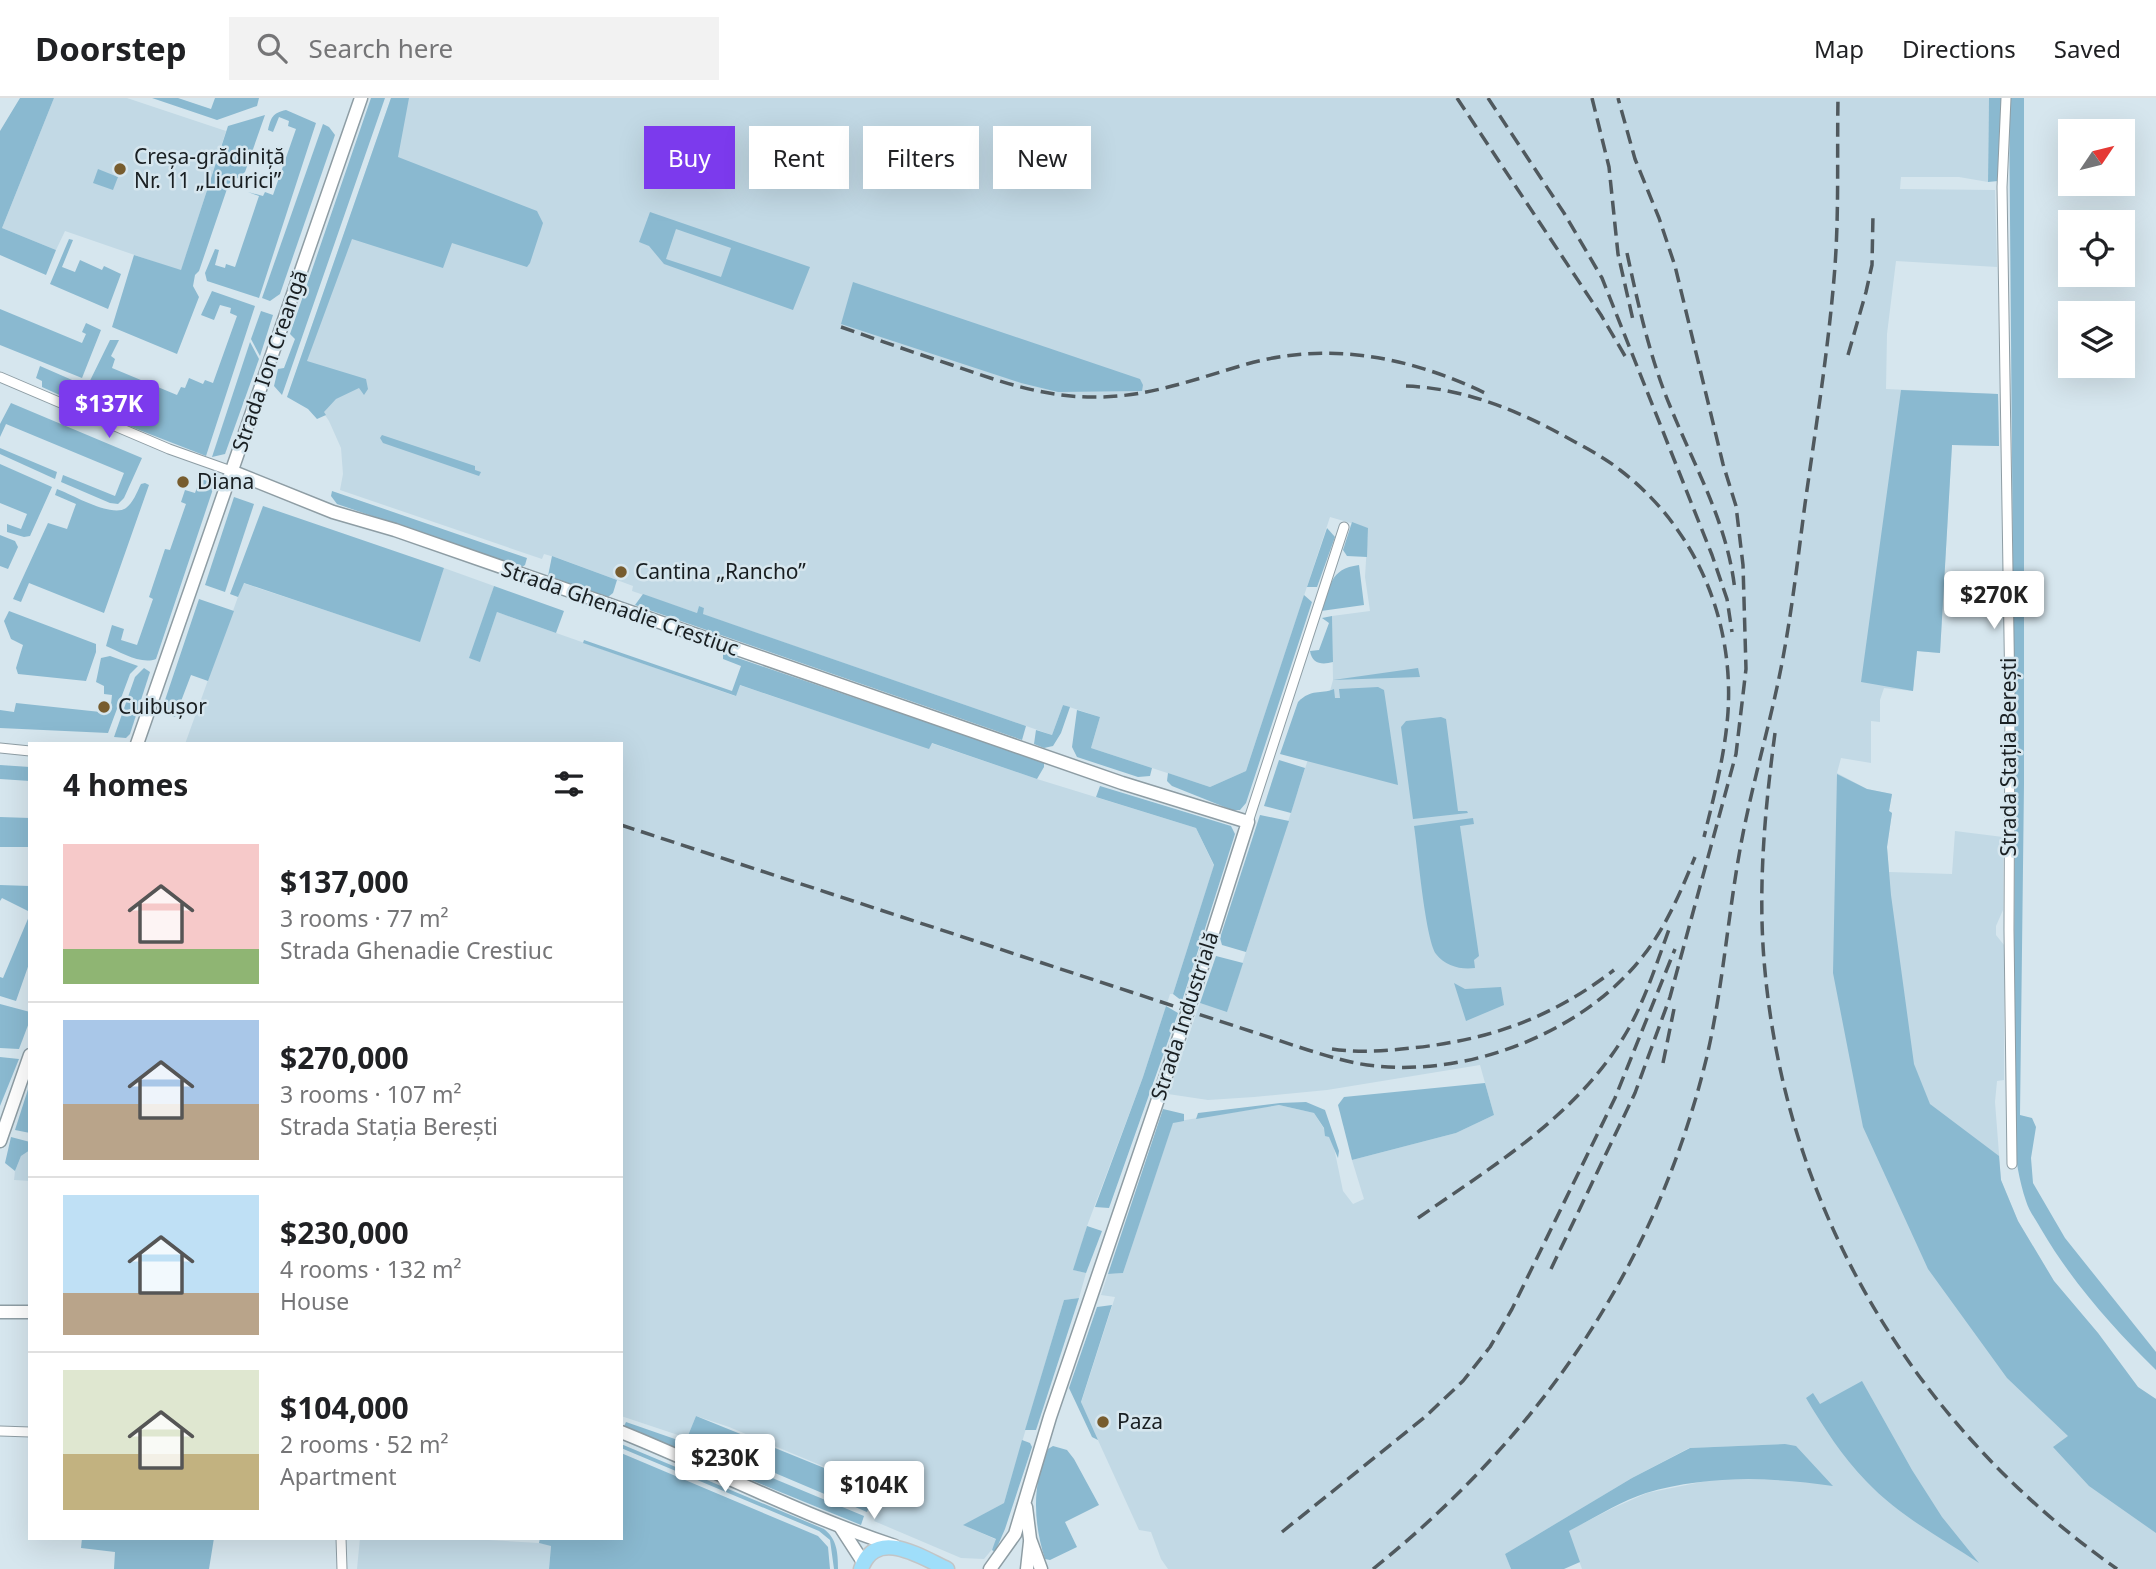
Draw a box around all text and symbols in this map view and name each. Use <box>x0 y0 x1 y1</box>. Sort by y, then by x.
search box <box>229 17 719 80</box>
text: Doorstep <box>35 26 187 71</box>
icon: search <box>253 29 291 67</box>
text: Search here <box>309 30 453 66</box>
text: Map <box>1814 32 1864 65</box>
text: Directions <box>1902 32 2016 65</box>
text: Saved <box>2054 32 2121 65</box>
north arrow <box>2058 119 2135 196</box>
map controls <box>2058 119 2135 378</box>
chip: Buy <box>644 126 735 189</box>
chip: Rent <box>749 126 849 189</box>
chip: Filters <box>863 126 979 189</box>
chip: New <box>993 126 1091 189</box>
place label: Creșa-grădiniță Nr. 11 „Licurici” <box>134 142 285 194</box>
marker: Creșa-grădiniță Nr. 11 „Licurici” <box>112 161 128 177</box>
button: locate <box>2058 210 2135 287</box>
street label: Strada Ion Creangă <box>225 266 313 455</box>
button: layers <box>2058 301 2135 378</box>
pin: $137K <box>60 380 158 440</box>
text: $137K <box>75 387 143 419</box>
place label: Diana <box>197 467 254 495</box>
marker: Diana <box>175 474 191 490</box>
street label: Strada Ghenadie Crestiuc <box>498 554 743 662</box>
place label: Cantina „Rancho” <box>635 557 806 585</box>
marker: Cantina „Rancho” <box>613 564 629 580</box>
pin: $270K <box>1945 572 2043 631</box>
text: $270K <box>1960 578 2028 610</box>
street label: Strada Stația Berești <box>1994 657 2022 857</box>
place label: Cuibușor <box>118 692 207 720</box>
marker: Cuibușor <box>96 699 112 715</box>
text: 4 homes <box>63 764 188 805</box>
icon: filters <box>550 765 588 803</box>
text: $137,000 <box>280 861 409 902</box>
icon: home <box>119 872 203 956</box>
text: 3 rooms · 77 m² <box>280 902 449 934</box>
street label: Strada Industrială <box>1144 928 1225 1104</box>
text: Strada Ghenadie Crestiuc <box>280 934 553 966</box>
text: $270,000 <box>280 1037 409 1078</box>
icon: home <box>119 1048 203 1132</box>
text: 3 rooms · 107 m² <box>280 1078 462 1110</box>
text: Strada Stația Berești <box>280 1110 498 1142</box>
text: $230,000 <box>280 1212 409 1253</box>
icon: home <box>119 1223 203 1307</box>
text: 4 rooms · 132 m² <box>280 1253 462 1285</box>
text: House <box>280 1285 349 1317</box>
text: $104,000 <box>280 1387 409 1428</box>
icon: home <box>119 1398 203 1482</box>
place label: Paza <box>1117 1407 1163 1435</box>
marker: Paza <box>1095 1414 1111 1430</box>
text: 2 rooms · 52 m² <box>280 1428 449 1460</box>
pin: $230K <box>676 1434 774 1494</box>
text: $230K <box>691 1441 759 1473</box>
text: Apartment <box>280 1460 397 1492</box>
pin: $104K <box>825 1462 923 1521</box>
text: $104K <box>840 1468 908 1500</box>

